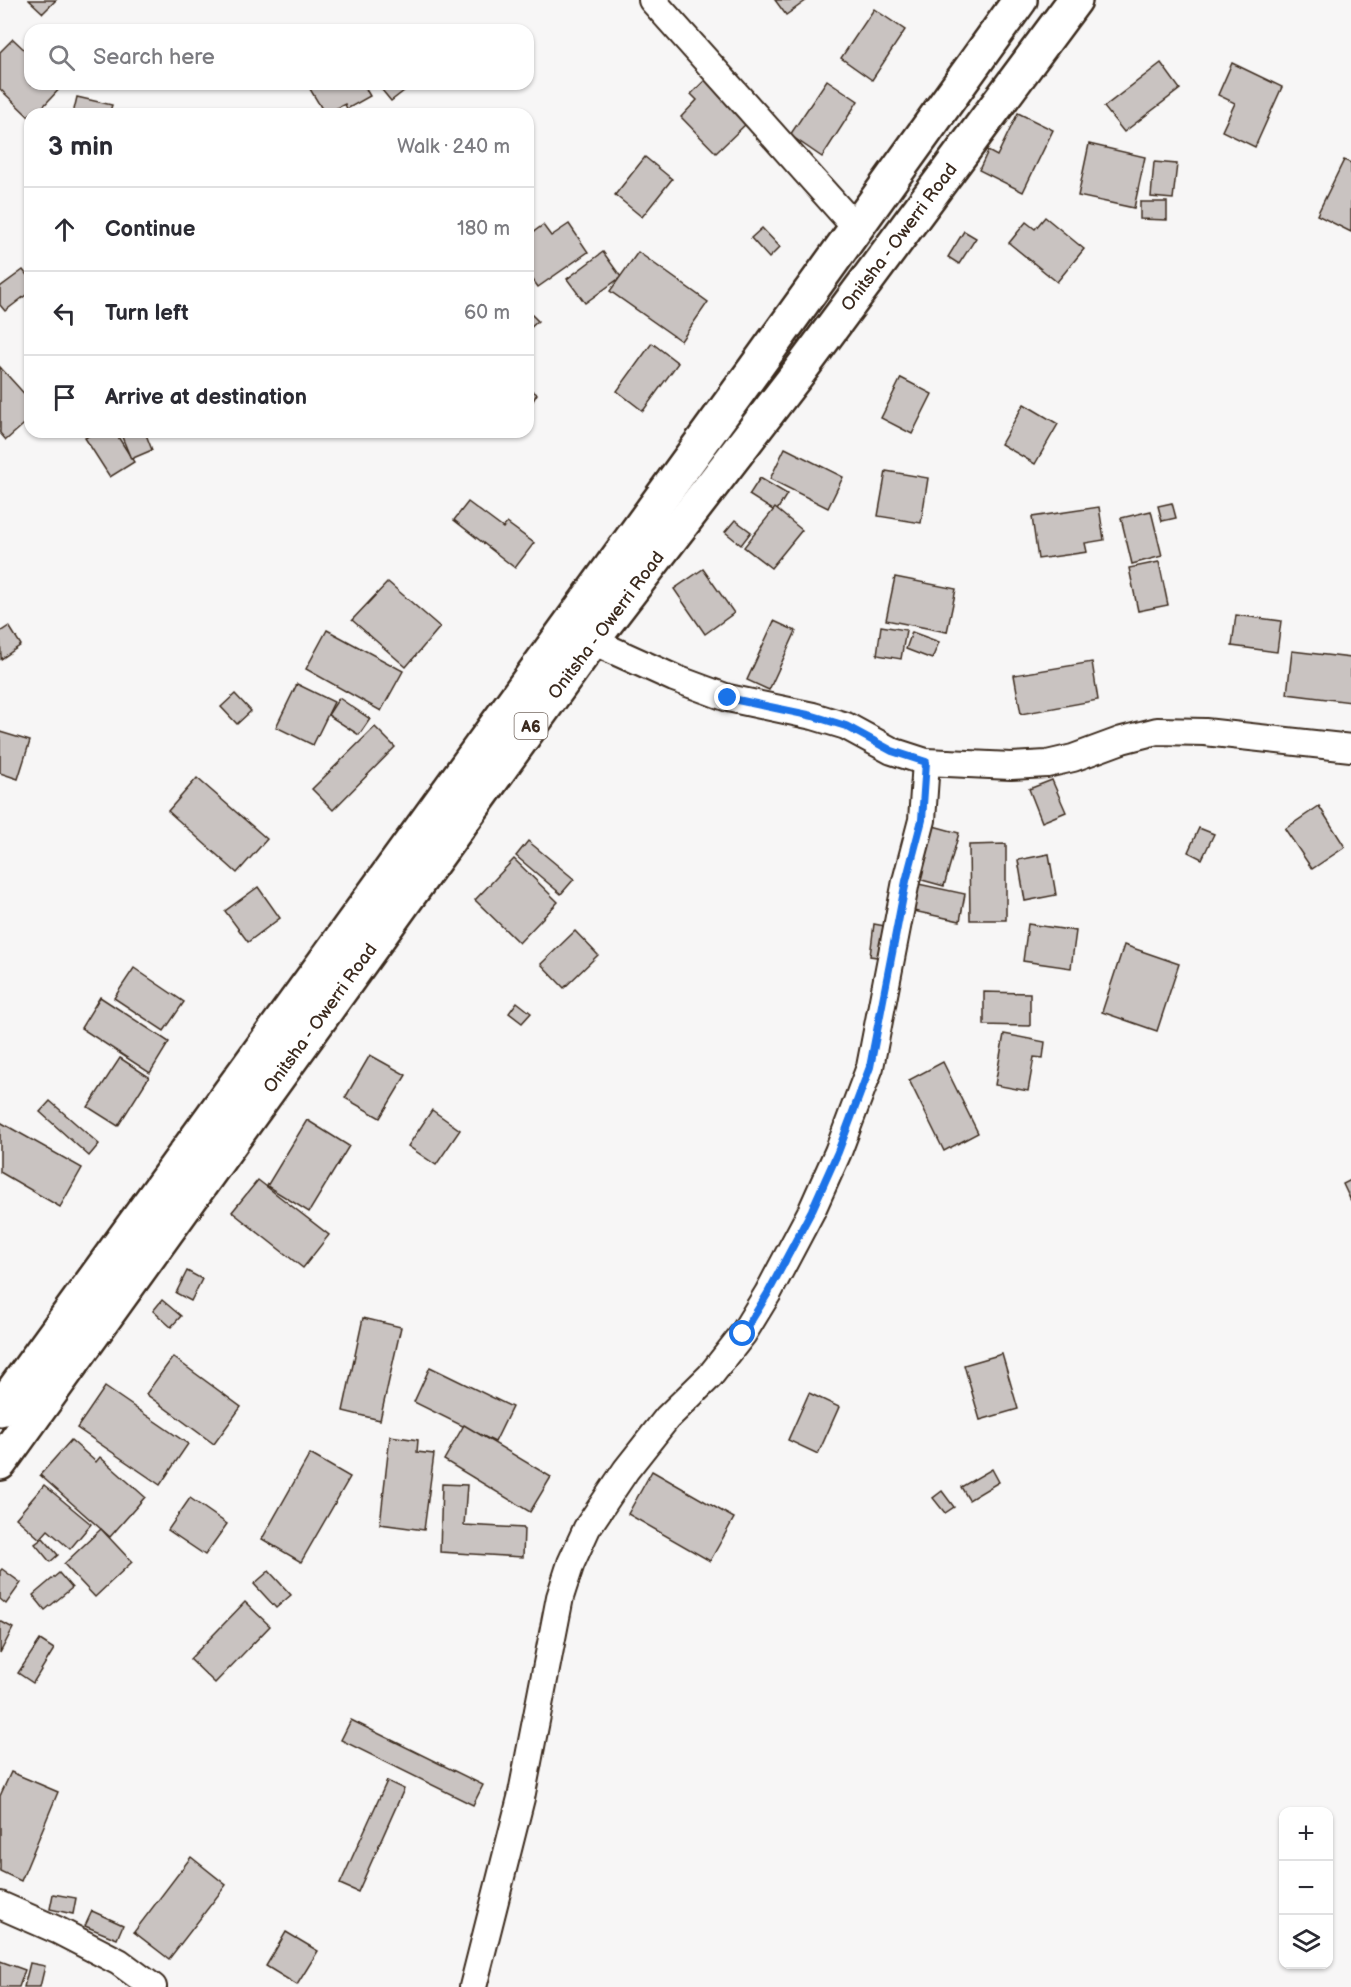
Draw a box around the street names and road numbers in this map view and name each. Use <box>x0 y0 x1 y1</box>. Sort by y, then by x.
street label: Onitsha - Owerri Road <box>837 159 962 315</box>
street label: Onitsha - Owerri Road <box>544 547 669 703</box>
road number: A6 <box>514 713 548 739</box>
street label: Onitsha - Owerri Road <box>259 940 382 1097</box>

